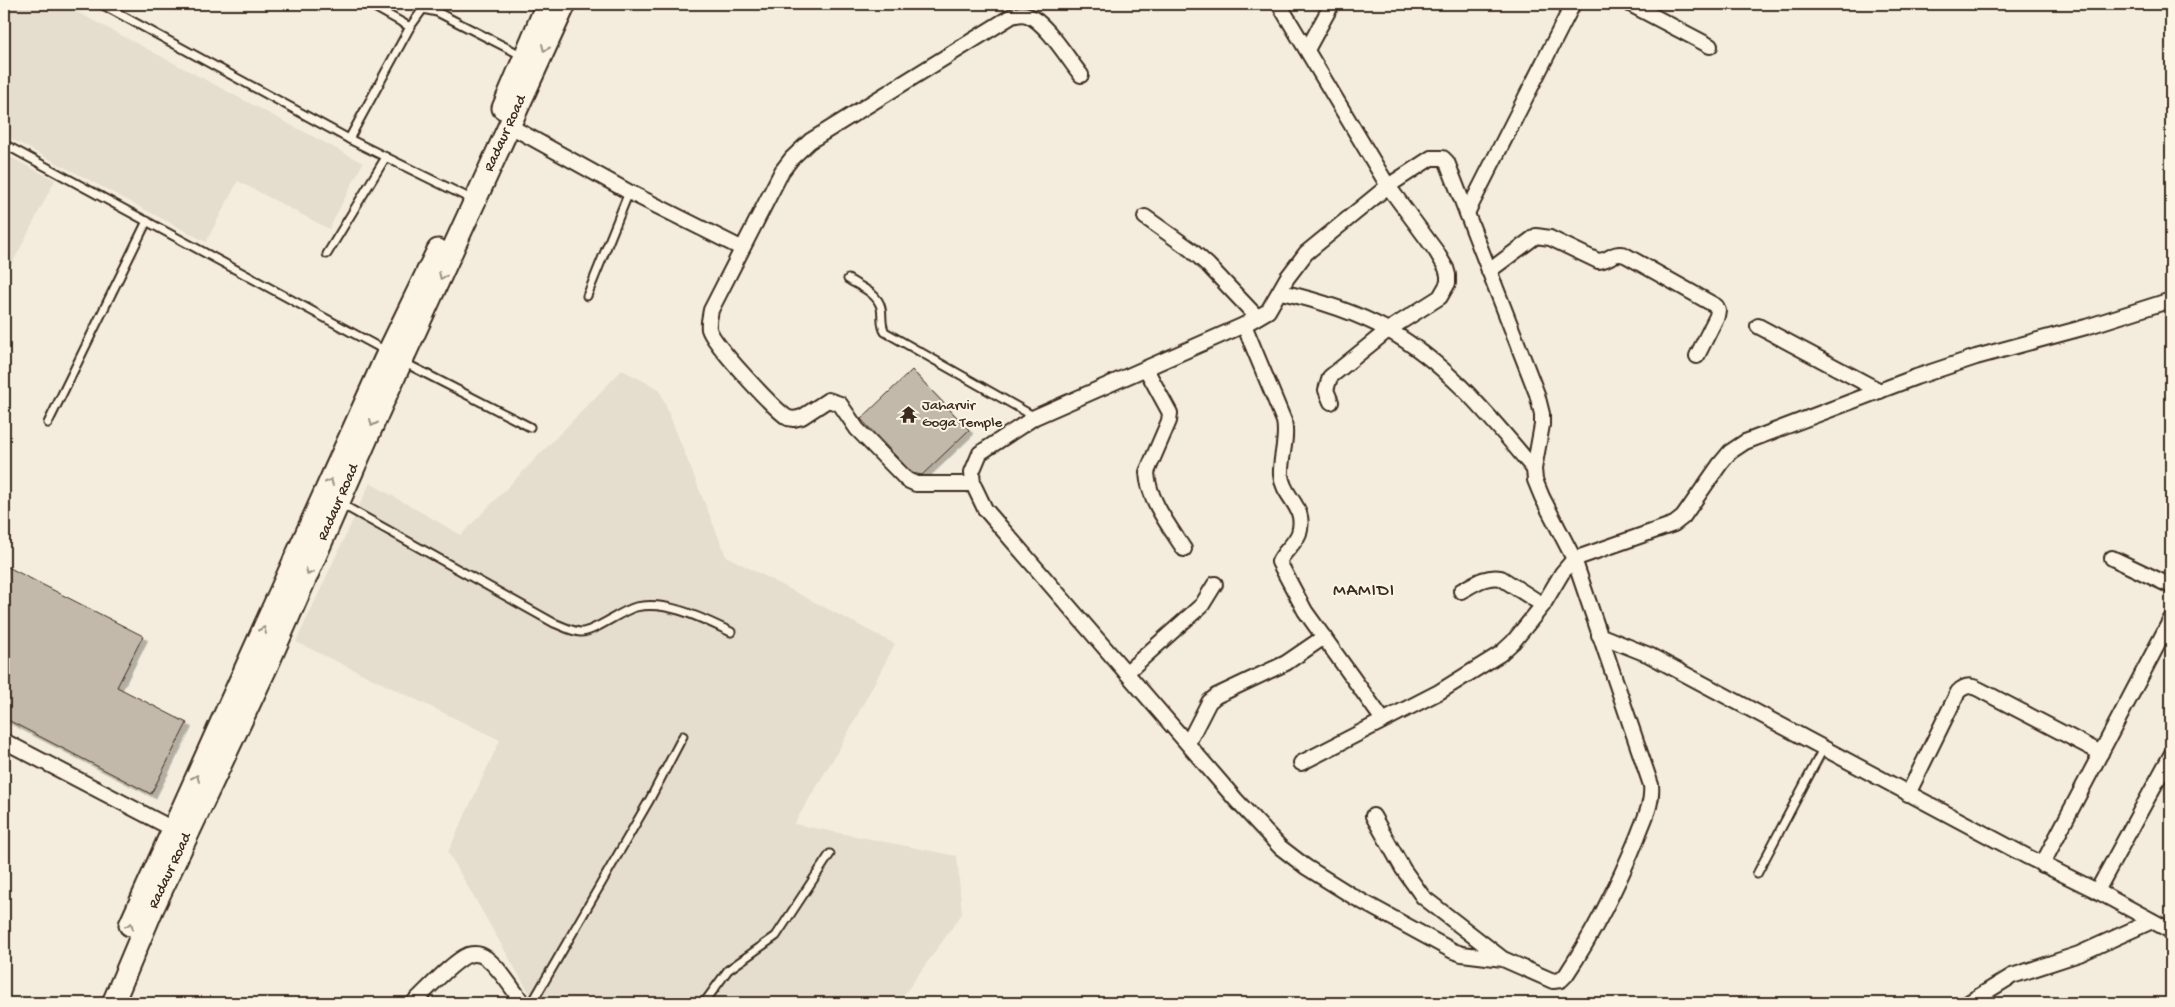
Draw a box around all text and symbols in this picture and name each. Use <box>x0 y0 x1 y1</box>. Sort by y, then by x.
one-way arrow <box>541 43 551 52</box>
street label: Radaur Road <box>480 92 531 175</box>
one-way arrow <box>437 271 448 280</box>
place label: Jaharvir Goga Temple <box>922 397 1003 432</box>
temple icon: Jaharvir Goga Temple <box>898 405 918 425</box>
one-way arrow <box>369 418 380 427</box>
street label: Radaur Road <box>314 460 364 544</box>
one-way arrow <box>324 478 334 487</box>
one-way arrow <box>304 567 315 576</box>
district label: MAMIDI <box>1333 581 1395 602</box>
one-way arrow <box>256 626 267 635</box>
one-way arrow <box>189 774 200 783</box>
street label: Radaur Road <box>145 829 197 912</box>
one-way arrow <box>124 922 134 931</box>

